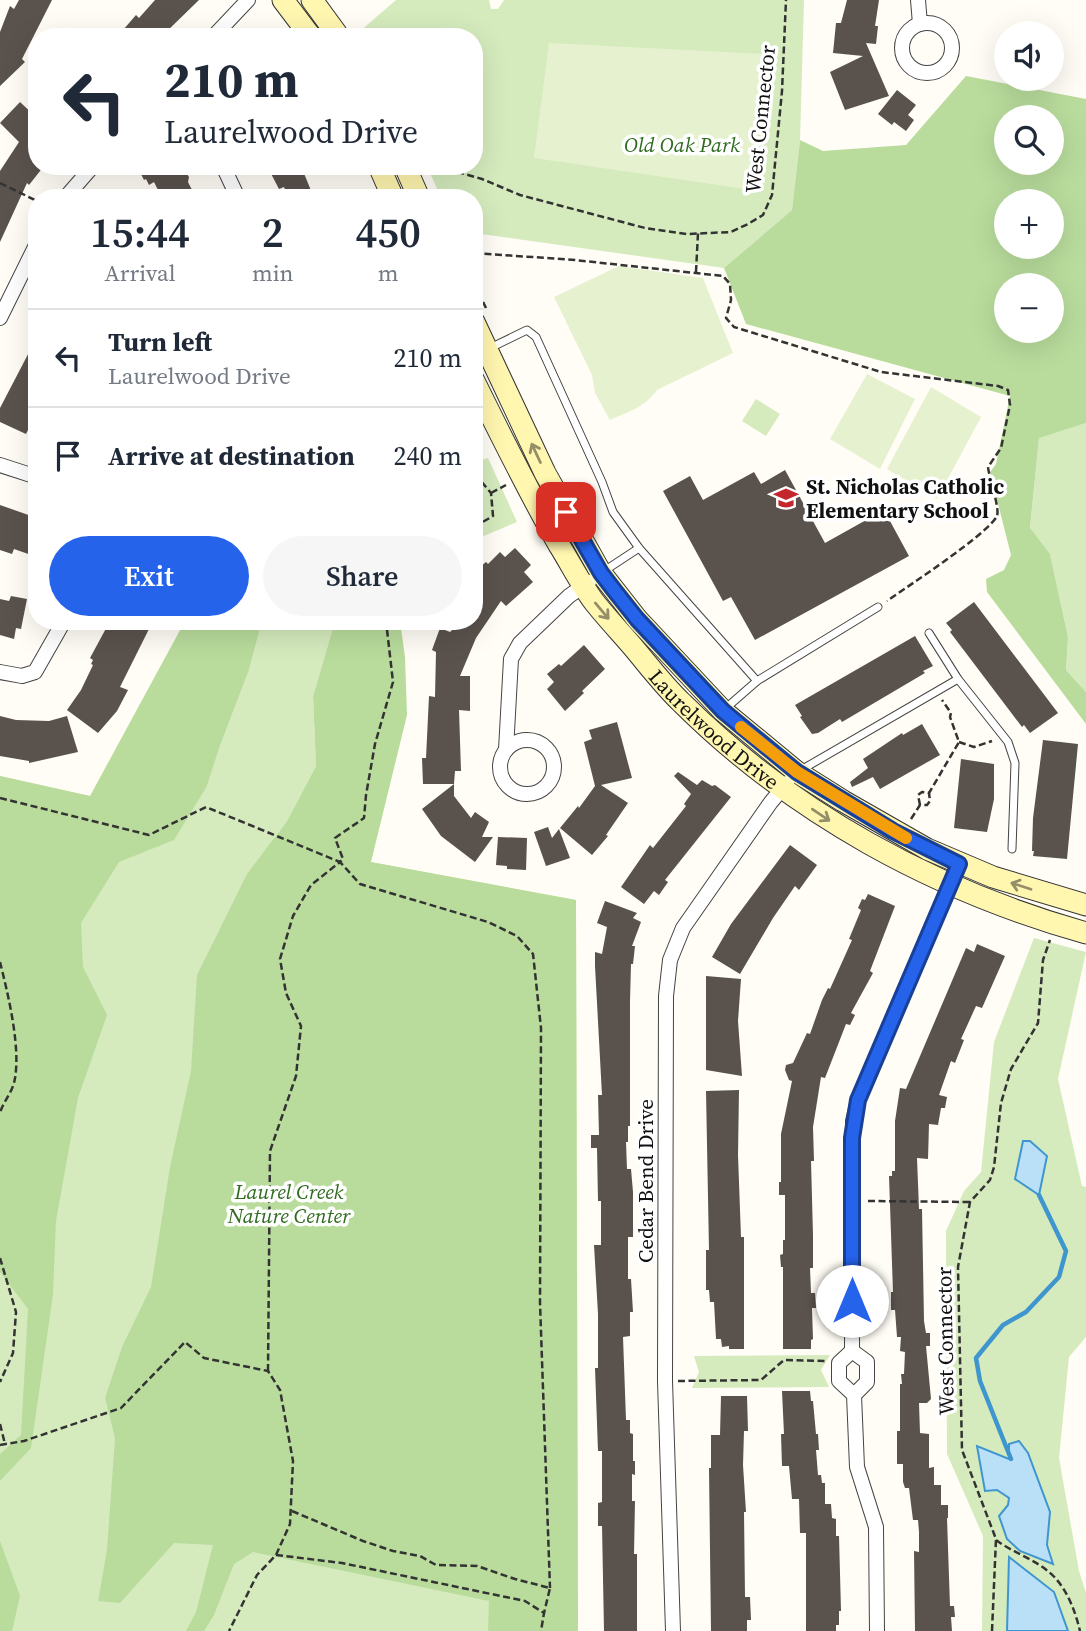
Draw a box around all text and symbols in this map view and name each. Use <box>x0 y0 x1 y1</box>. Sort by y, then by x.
map controls <box>994 21 1064 343</box>
button: sound <box>994 21 1064 91</box>
street label: West Connector <box>738 43 782 194</box>
text: 210 m <box>164 46 299 113</box>
icon: left <box>49 56 140 147</box>
button: search <box>994 105 1064 175</box>
text: Laurelwood Drive <box>164 110 418 154</box>
park label: Old Oak Park <box>624 130 740 159</box>
button: + <box>994 189 1064 259</box>
text: 15:44 <box>90 203 190 261</box>
text: 2 <box>262 203 284 261</box>
text: 450 <box>355 203 421 261</box>
text: Arrival <box>104 257 176 289</box>
text: min <box>252 257 293 289</box>
text: m <box>378 257 399 289</box>
button: − <box>994 273 1064 343</box>
text: Turn left <box>108 324 212 360</box>
icon: left <box>49 339 87 377</box>
text: 210 m <box>394 340 462 376</box>
text: Laurelwood Drive <box>108 360 291 392</box>
icon: arrive <box>49 437 87 475</box>
text: Arrive at destination <box>108 438 355 474</box>
text: 240 m <box>394 438 462 474</box>
one-way arrow <box>529 443 542 464</box>
place label: St. Nicholas Catholic Elementary School <box>806 472 1004 525</box>
pin <box>536 482 596 542</box>
school or university icon: St. Nicholas Catholic Elementary School <box>772 484 800 512</box>
icon: arrive <box>547 493 585 531</box>
button: Exit <box>49 536 249 616</box>
button: Share <box>263 536 462 616</box>
one-way arrow <box>594 602 610 620</box>
street label: Laurelwood Drive <box>642 663 785 796</box>
one-way arrow <box>811 808 830 823</box>
one-way arrow <box>1010 878 1032 891</box>
street label: Cedar Bend Drive <box>631 1099 660 1263</box>
park label: Laurel Creek Nature Center <box>227 1177 351 1230</box>
position arrow <box>815 1264 889 1338</box>
street label: West Connector <box>929 1266 961 1416</box>

